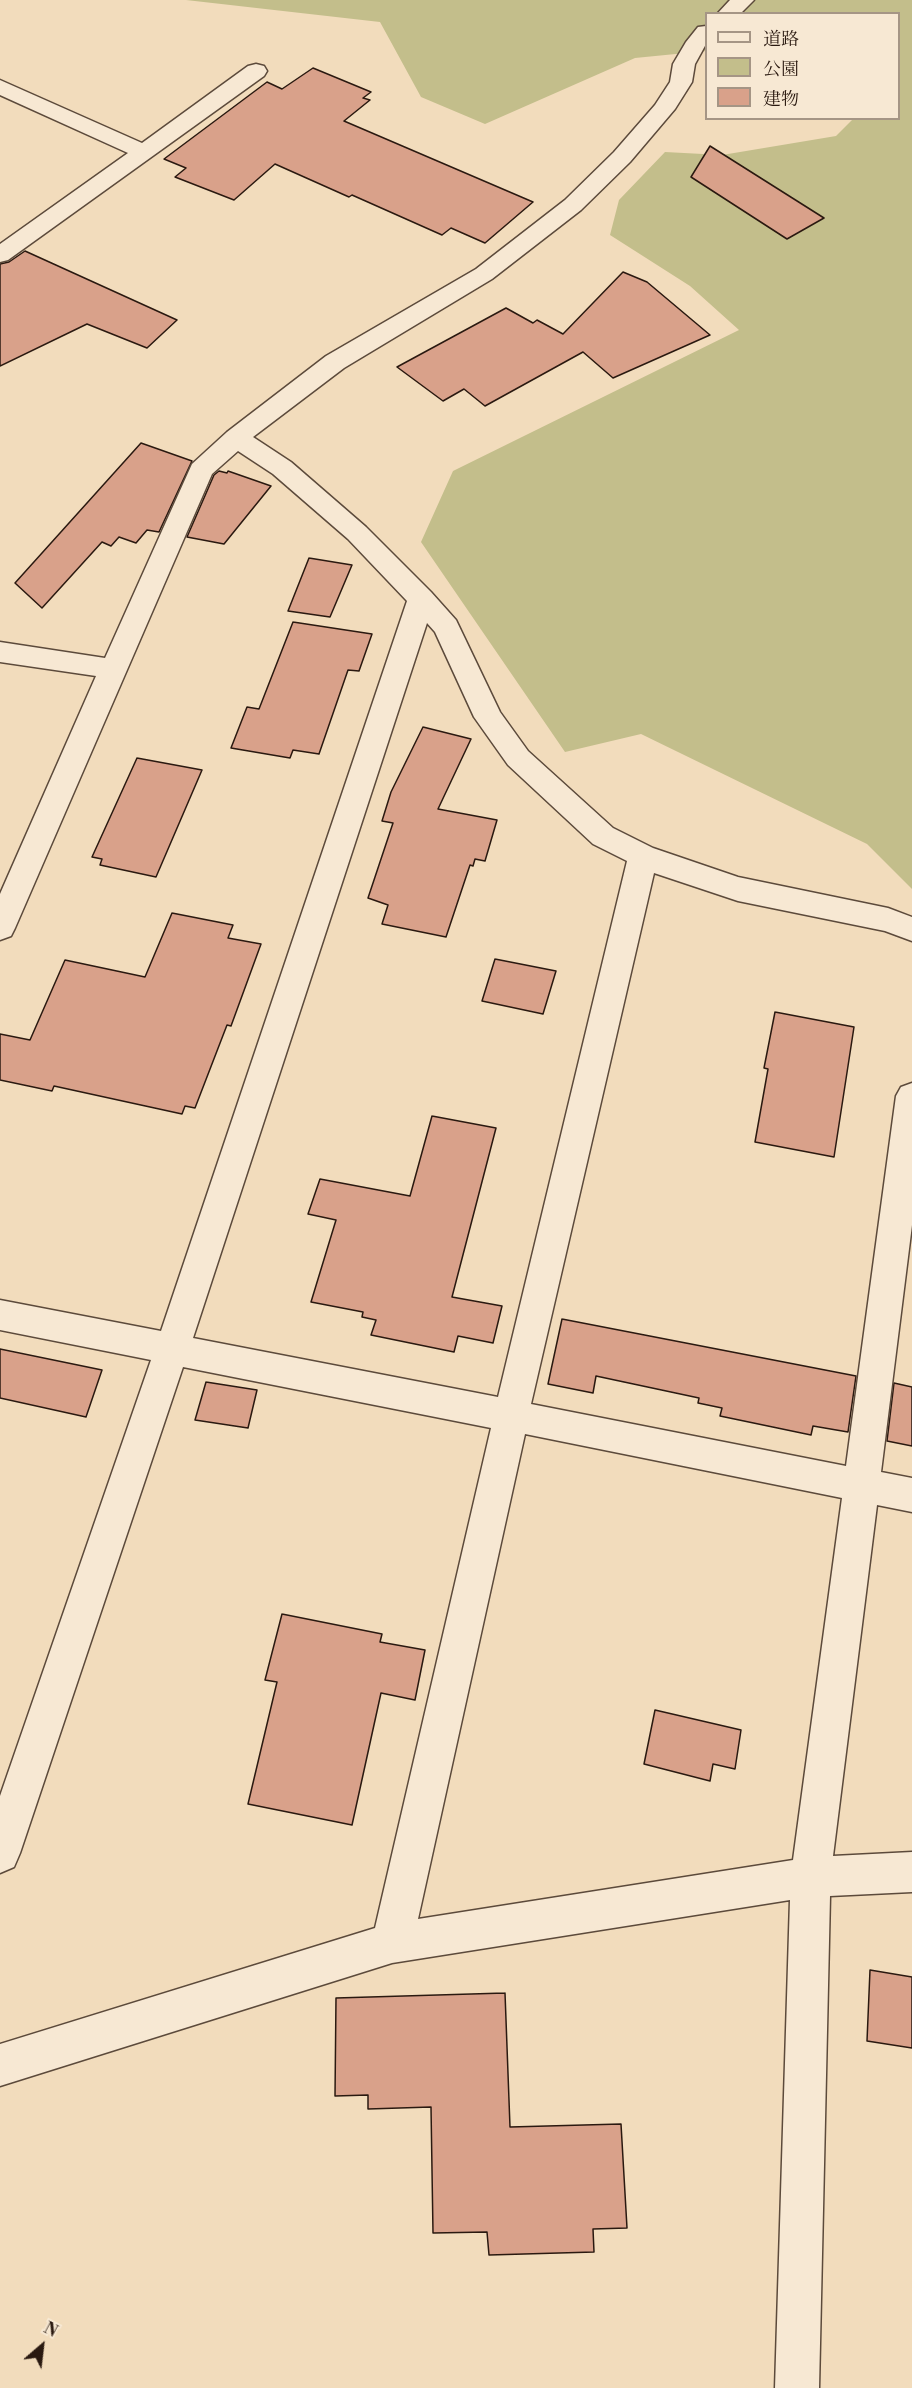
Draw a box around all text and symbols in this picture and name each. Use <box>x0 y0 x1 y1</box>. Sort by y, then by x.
legend <box>705 12 900 120</box>
text: 道路 <box>763 28 799 51</box>
text: 公園 <box>763 58 799 81</box>
text: 建物 <box>763 88 799 111</box>
north arrow <box>12 2316 72 2376</box>
text: N <box>40 2318 61 2342</box>

